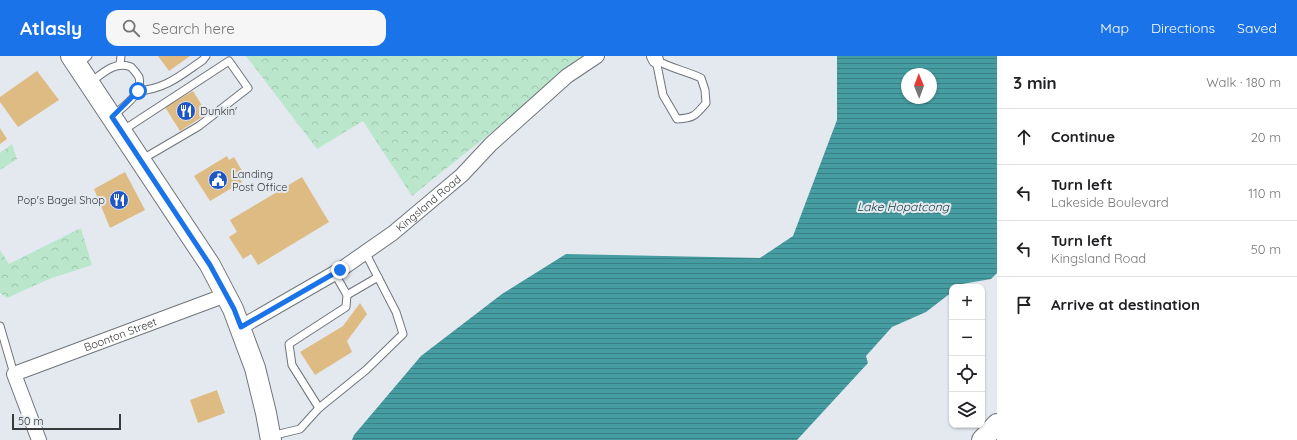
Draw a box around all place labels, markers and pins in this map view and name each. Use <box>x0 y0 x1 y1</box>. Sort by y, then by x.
restaurant icon: Dunkin' <box>175 100 197 122</box>
place label: Dunkin' <box>200 104 237 118</box>
place label: Landing Post Office <box>232 167 288 194</box>
public building icon: Landing Post Office <box>207 169 229 191</box>
restaurant icon: Pop's Bagel Shop <box>108 189 130 211</box>
place label: Pop's Bagel Shop <box>17 193 105 207</box>

